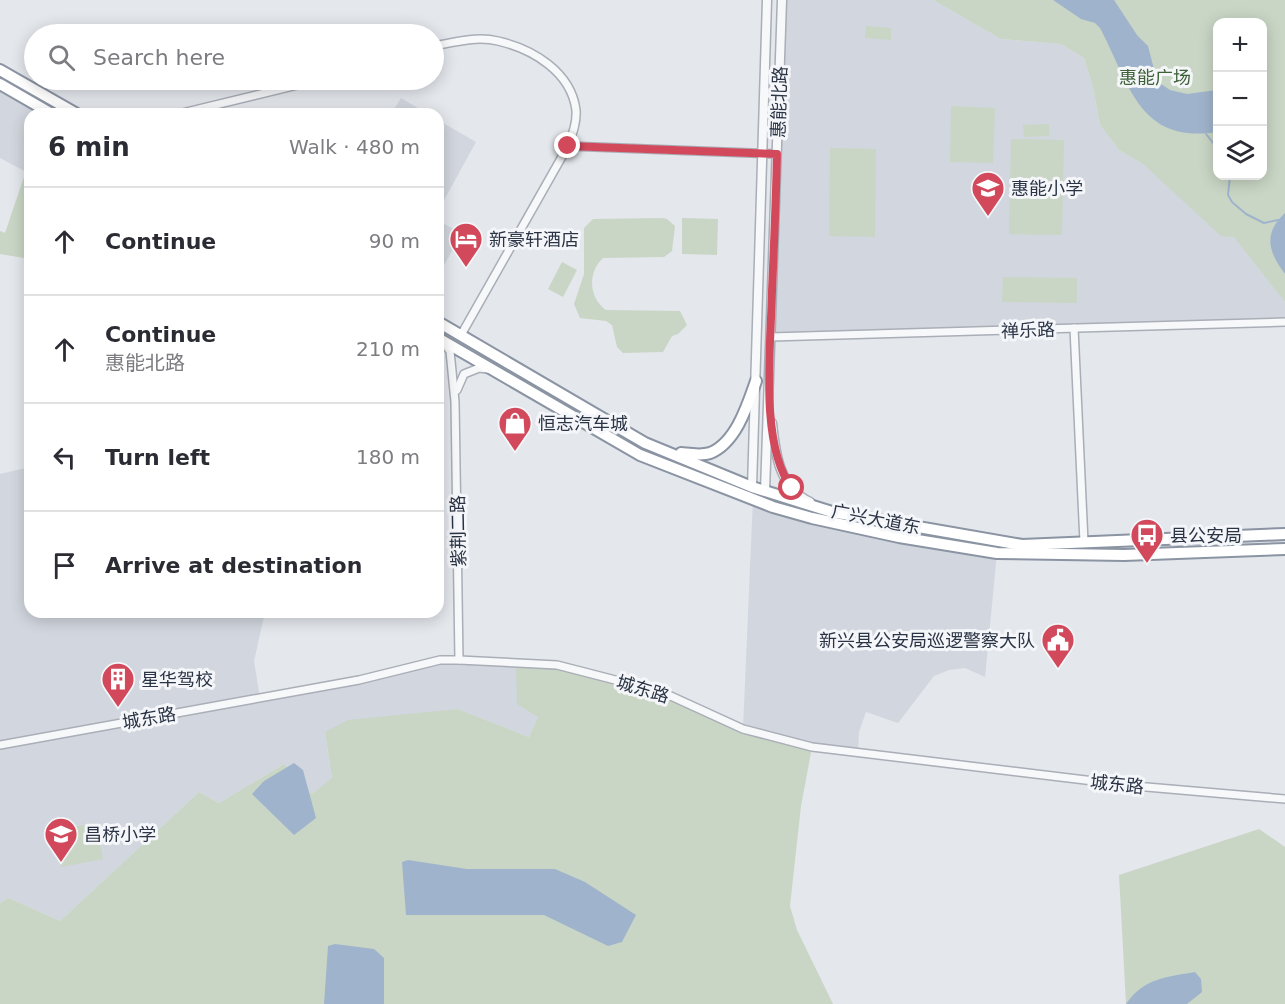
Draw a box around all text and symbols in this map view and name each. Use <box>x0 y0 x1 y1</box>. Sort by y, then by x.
map controls <box>1213 18 1267 180</box>
button: + <box>1213 18 1267 72</box>
search box <box>24 24 444 90</box>
icon: search <box>45 41 78 74</box>
text: Search here <box>93 45 225 70</box>
street label: 惠能北路 <box>767 66 791 138</box>
park label: 惠能广场 <box>1119 67 1191 88</box>
button: − <box>1213 72 1267 126</box>
button: layers <box>1213 126 1267 180</box>
text: 6 min <box>48 132 130 162</box>
route end <box>554 132 580 158</box>
text: Walk · 480 m <box>289 135 420 159</box>
school or university icon: 惠能小学 <box>970 170 1006 217</box>
place label: 惠能小学 <box>1011 178 1083 199</box>
hotel icon: 新豪轩酒店 <box>448 221 484 268</box>
icon: ahead <box>48 225 81 258</box>
text: Continue <box>105 229 216 254</box>
text: 90 m <box>369 229 420 253</box>
place label: 新豪轩酒店 <box>489 229 579 250</box>
street label: 禅乐路 <box>1001 319 1055 341</box>
text: Continue <box>105 322 216 347</box>
icon: ahead <box>48 333 81 366</box>
text: 210 m <box>356 337 420 361</box>
text: 惠能北路 <box>105 351 185 375</box>
shop icon: 恒志汽车城 <box>497 405 533 452</box>
place label: 恒志汽车城 <box>538 413 628 434</box>
icon: left <box>48 441 81 474</box>
text: Turn left <box>105 445 210 470</box>
text: 180 m <box>356 445 420 469</box>
route start <box>778 474 804 500</box>
street label: 紫荆二路 <box>447 495 469 567</box>
street label: 广兴大道东 <box>830 500 922 538</box>
bus stop icon: 县公安局 <box>1129 517 1165 564</box>
place label: 县公安局 <box>1170 525 1242 546</box>
icon: arrive <box>48 549 81 582</box>
text: Arrive at destination <box>105 553 362 578</box>
public building icon: 新兴县公安局巡逻警察大队 <box>1040 622 1076 669</box>
place label: 新兴县公安局巡逻警察大队 <box>819 630 1035 651</box>
building icon: 星华驾校 <box>100 661 136 708</box>
place label: 星华驾校 <box>141 669 213 690</box>
street label: 城东路 <box>614 671 672 707</box>
street label: 城东路 <box>121 703 177 733</box>
street label: 城东路 <box>1089 771 1145 797</box>
school or university icon: 昌桥小学 <box>43 816 79 863</box>
place label: 昌桥小学 <box>84 824 156 845</box>

